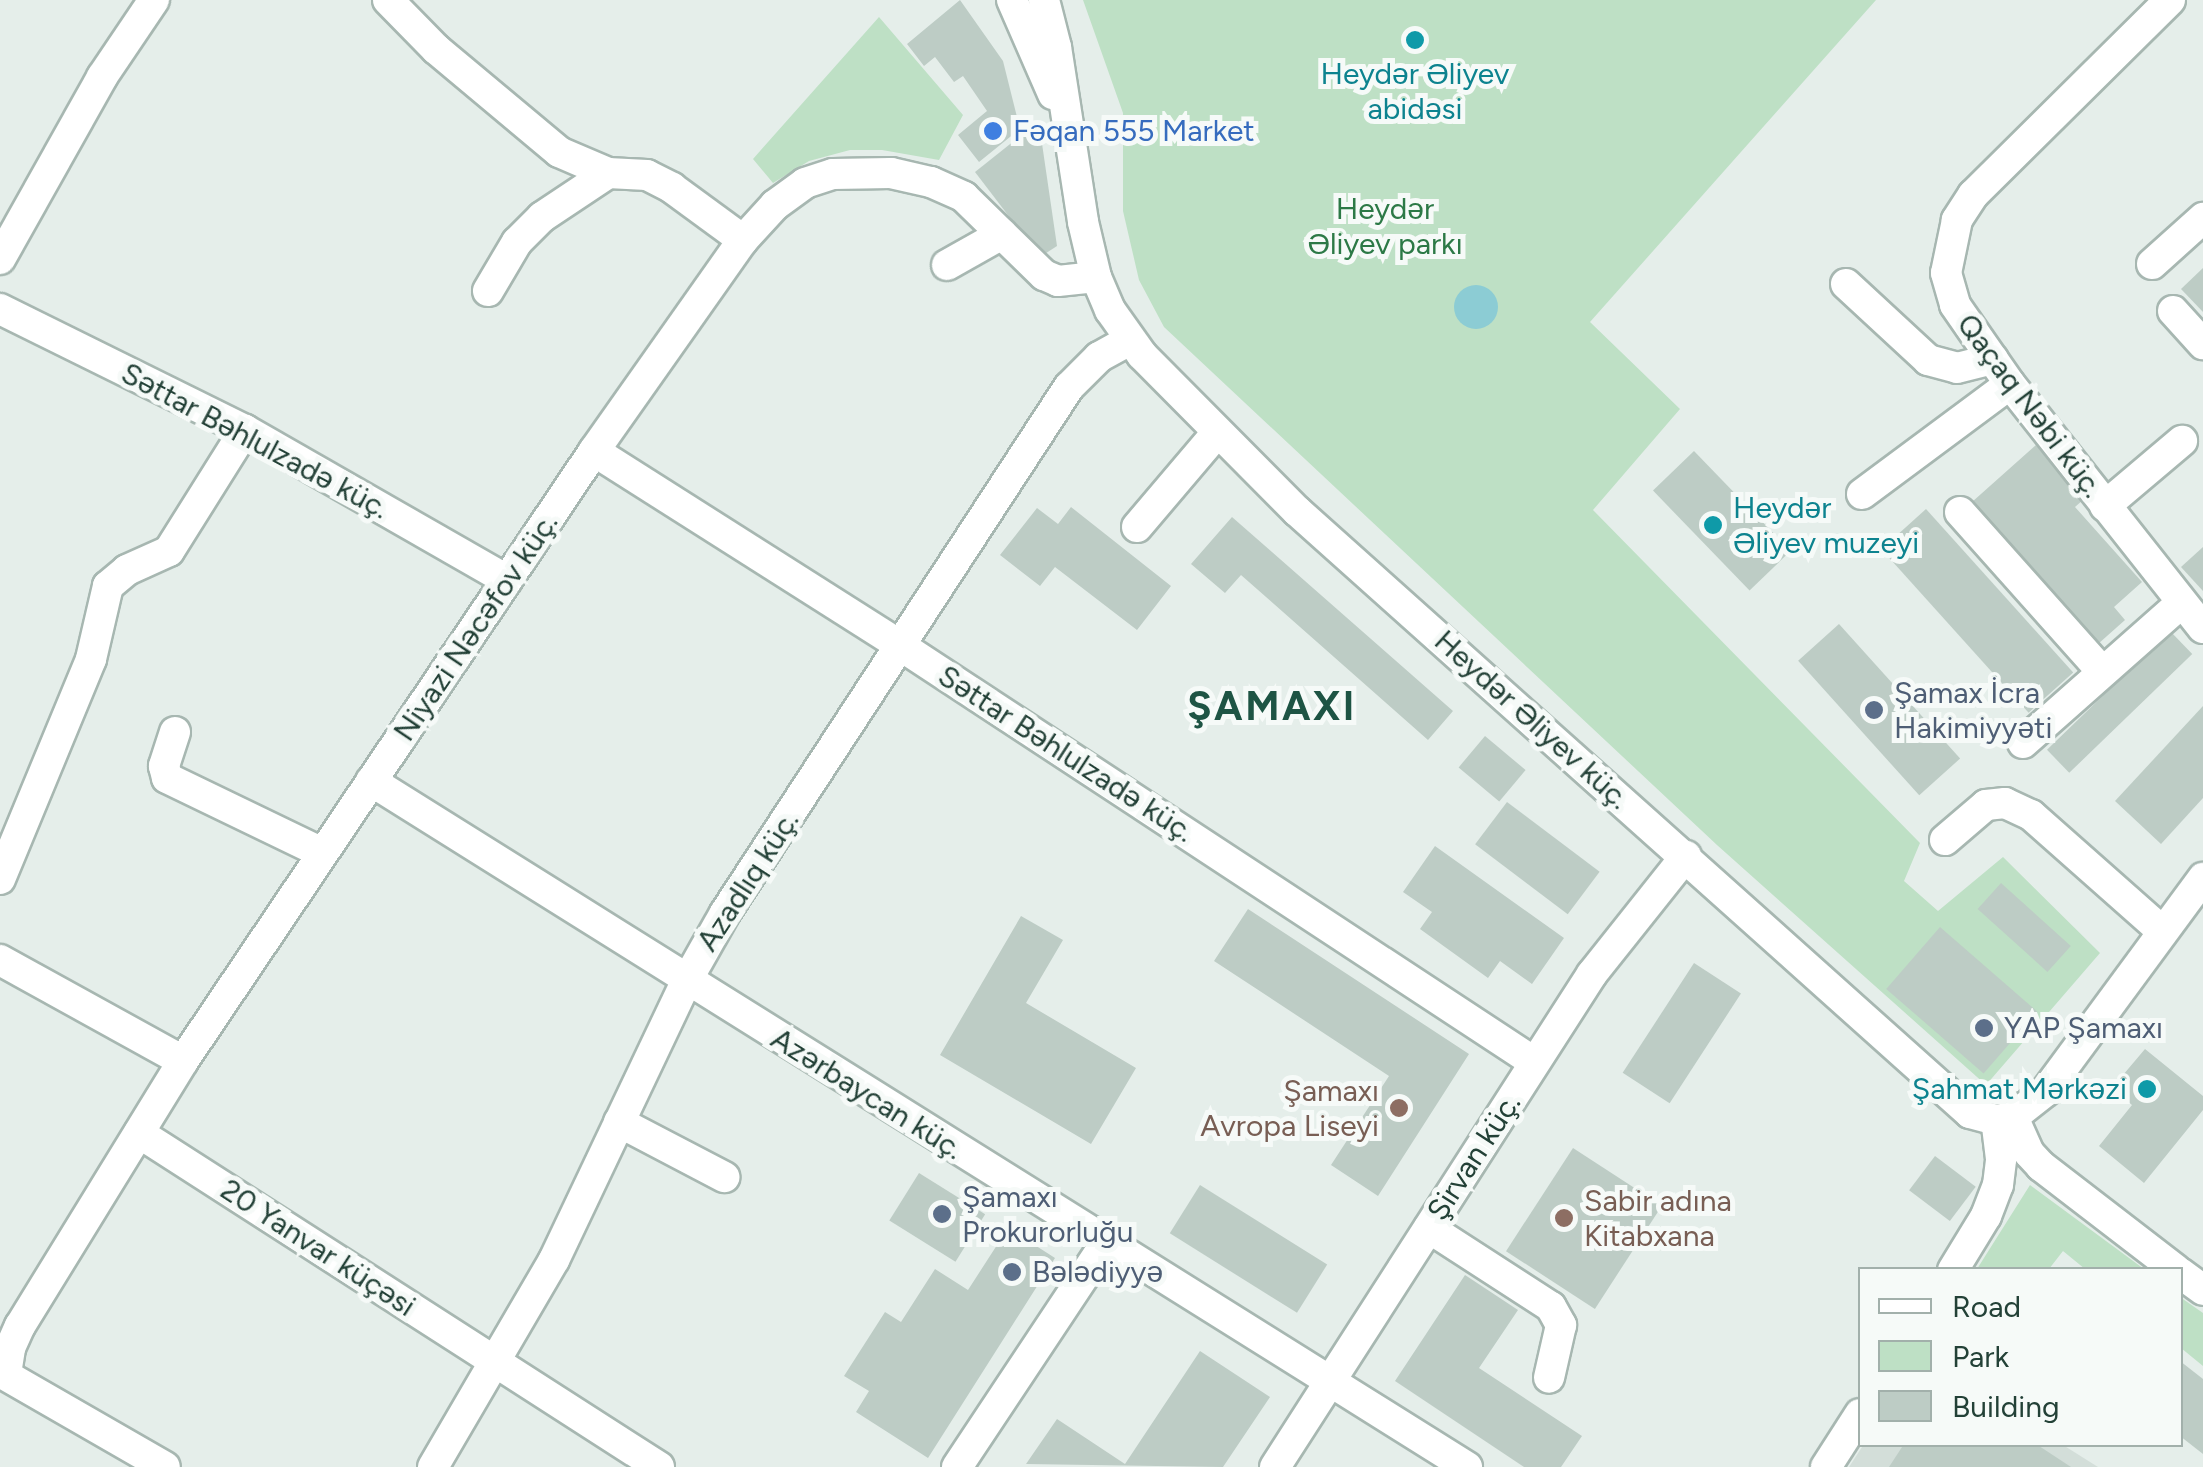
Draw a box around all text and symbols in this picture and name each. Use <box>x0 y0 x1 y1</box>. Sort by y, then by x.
marker: Heydər Əliyev abidəsi <box>1404 29 1426 51</box>
place label: Heydər Əliyev abidəsi <box>1321 56 1509 126</box>
place label: Fəqan 555 Market <box>1013 113 1255 149</box>
marker: Fəqan 555 Market <box>982 120 1004 142</box>
park label: Heydər Əliyev parkı <box>1307 191 1463 262</box>
street label: Qaçaq Nəbi küç. <box>1949 307 2111 505</box>
street label: Səttar Bəhlulzadə küç. <box>115 355 395 527</box>
place label: Heydər Əliyev muzeyi <box>1733 490 1919 560</box>
street label: Niyazi Nəcəfov küç. <box>386 506 566 748</box>
marker: Heydər Əliyev muzeyi <box>1702 514 1724 536</box>
street label: Heydər Əliyev küç. <box>1427 623 1637 817</box>
street label: Səttar Bəhlulzadə küç. <box>931 658 1201 850</box>
place label: Şamax İcra Hakimiyyəti <box>1894 675 2052 746</box>
district label: ŞAMAXI <box>1187 682 1357 730</box>
marker: Şamax İcra Hakimiyyəti <box>1863 699 1885 721</box>
street label: Azadlıq küç. <box>689 804 807 958</box>
place label: YAP Şamaxı <box>2004 1010 2163 1046</box>
marker: YAP Şamaxı <box>1973 1017 1995 1039</box>
street label: Azərbaycan küç. <box>764 1021 970 1167</box>
place label: Şahmat Mərkəzi <box>1912 1071 2127 1107</box>
place label: Şamaxı Avropa Liseyi <box>1200 1073 1379 1144</box>
marker: Şahmat Mərkəzi <box>2136 1078 2158 1100</box>
street label: Şirvan küç. <box>1420 1087 1528 1227</box>
marker: Şamaxı Avropa Liseyi <box>1388 1097 1410 1119</box>
street label: 20 Yanvar küçəsi <box>214 1172 422 1324</box>
place label: Şamaxı Prokurorluğu <box>962 1179 1133 1250</box>
place label: Sabir adına Kitabxana <box>1584 1183 1732 1254</box>
marker: Şamaxı Prokurorluğu <box>931 1203 953 1225</box>
marker: Sabir adına Kitabxana <box>1553 1207 1575 1229</box>
place label: Bələdiyyə <box>1032 1254 1163 1290</box>
marker: Bələdiyyə <box>1001 1261 1023 1283</box>
legend <box>1858 1267 2183 1447</box>
text: Road <box>1952 1288 2021 1325</box>
text: Park <box>1952 1338 2009 1375</box>
text: Building <box>1952 1388 2060 1425</box>

